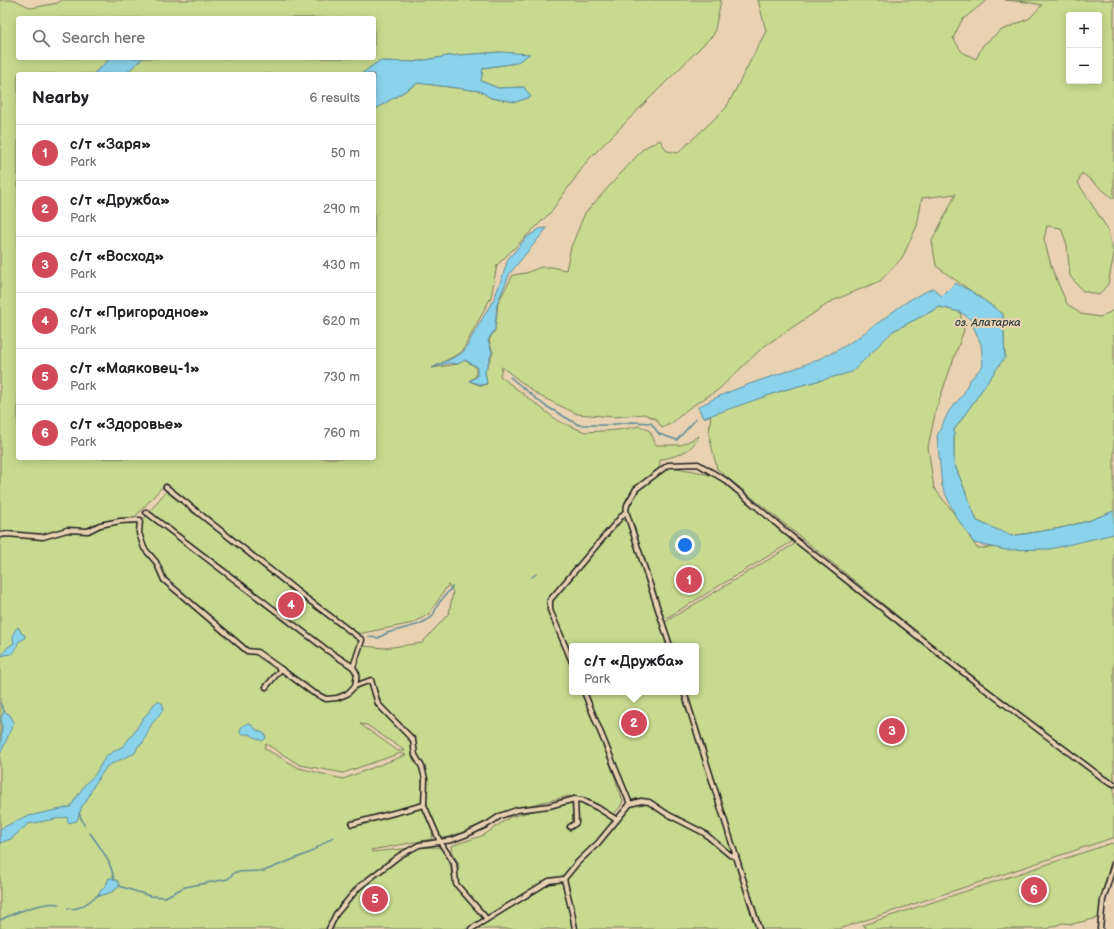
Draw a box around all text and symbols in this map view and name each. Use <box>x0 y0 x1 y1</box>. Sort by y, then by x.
map controls <box>1066 12 1102 84</box>
button: + <box>1066 12 1102 48</box>
search box <box>16 16 376 60</box>
icon: search <box>30 27 52 49</box>
text: Search here <box>62 29 145 48</box>
button: − <box>1066 48 1102 84</box>
text: Nearby <box>32 88 89 108</box>
text: 6 results <box>310 90 360 106</box>
text: с/т «Заря» <box>70 135 151 154</box>
text: 1 <box>42 145 48 161</box>
text: 50 m <box>331 145 360 161</box>
text: Park <box>70 154 96 170</box>
text: с/т «Дружба» <box>70 191 170 210</box>
text: 2 <box>41 201 49 217</box>
text: 290 m <box>323 201 360 217</box>
text: Park <box>70 210 96 226</box>
text: с/т «Восход» <box>70 247 164 266</box>
text: 3 <box>41 257 49 273</box>
text: 430 m <box>322 257 360 273</box>
text: Park <box>70 266 96 282</box>
text: с/т «Пригородное» <box>70 303 209 322</box>
text: 4 <box>41 313 49 329</box>
text: 620 m <box>322 313 360 329</box>
water label: оз. Алатарка <box>955 316 1021 329</box>
text: Park <box>70 322 96 338</box>
text: с/т «Маяковец-1» <box>70 359 200 378</box>
text: 5 <box>41 369 49 385</box>
text: 730 m <box>324 369 360 385</box>
text: Park <box>70 378 96 394</box>
text: с/т «Здоровье» <box>70 415 183 434</box>
text: 6 <box>41 425 49 441</box>
text: 760 m <box>324 425 360 441</box>
text: Park <box>70 434 96 450</box>
your location <box>675 535 695 555</box>
pin: 1 <box>676 565 702 595</box>
pin: 4 <box>278 590 304 620</box>
popup <box>569 643 699 695</box>
text: с/т «Дружба» <box>584 652 684 671</box>
text: Park <box>584 671 610 687</box>
pin: 2 <box>621 708 647 738</box>
pin: 3 <box>879 716 905 746</box>
pin: 6 <box>1021 875 1047 905</box>
pin: 5 <box>362 884 388 914</box>

